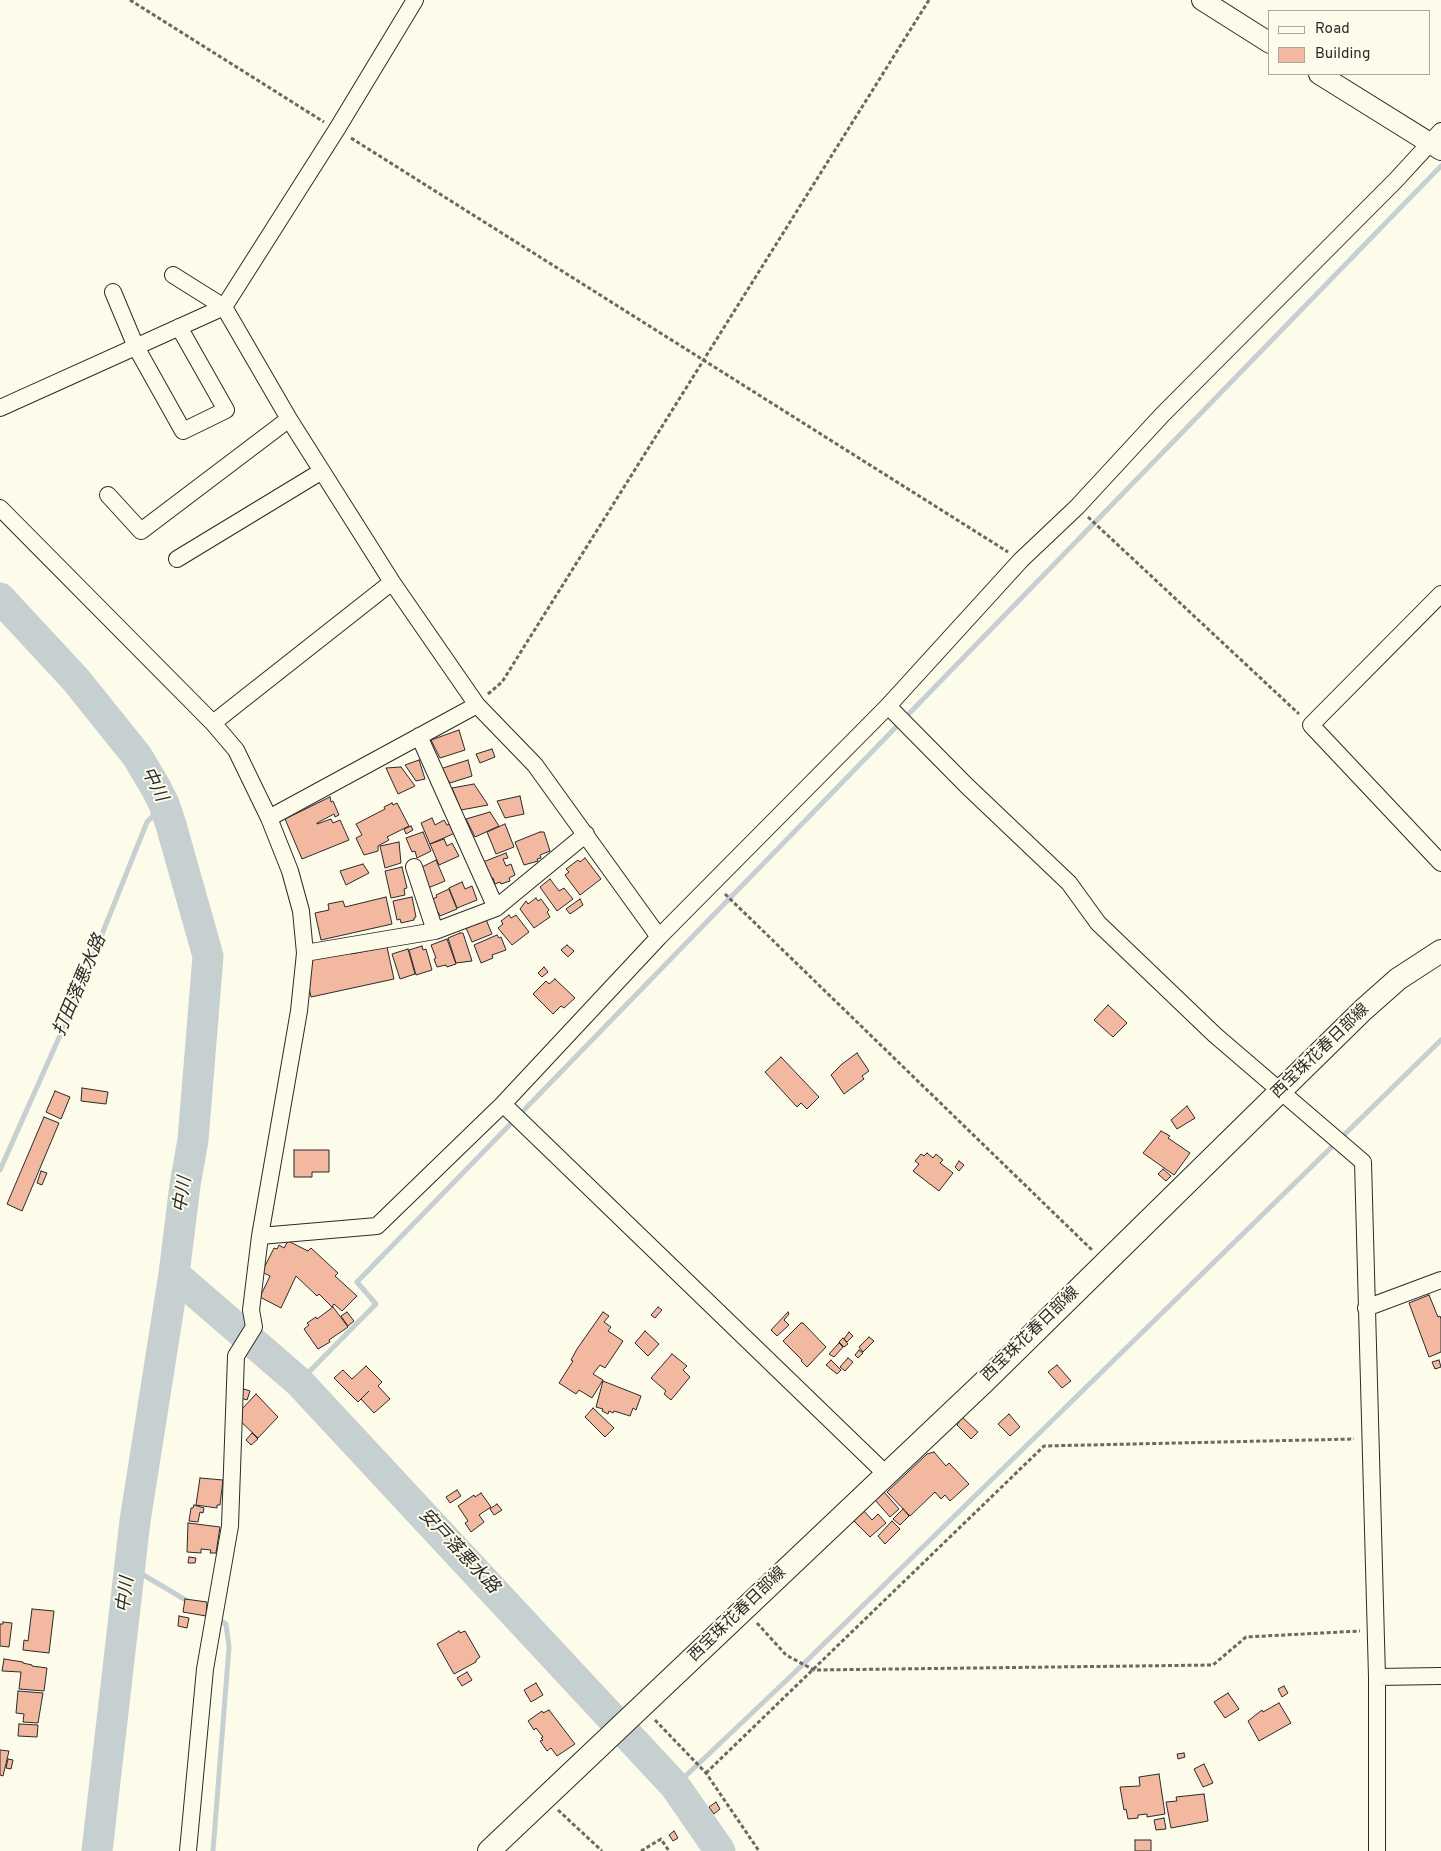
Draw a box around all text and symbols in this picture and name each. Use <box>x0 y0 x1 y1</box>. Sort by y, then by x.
legend <box>1268 10 1431 75</box>
text: Road <box>1315 20 1350 39</box>
text: Building <box>1315 45 1370 64</box>
water label: 中川 <box>135 764 171 806</box>
water label: 打田落悪水路 <box>50 932 112 1040</box>
street label: 西宝珠花春日部線 <box>1268 1001 1374 1103</box>
water label: 中川 <box>171 1176 197 1214</box>
street label: 西宝珠花春日部線 <box>978 1284 1084 1386</box>
water label: 安戸落悪水路 <box>413 1505 503 1599</box>
street label: 西宝珠花春日部線 <box>685 1564 791 1666</box>
water label: 中川 <box>114 1576 140 1614</box>

